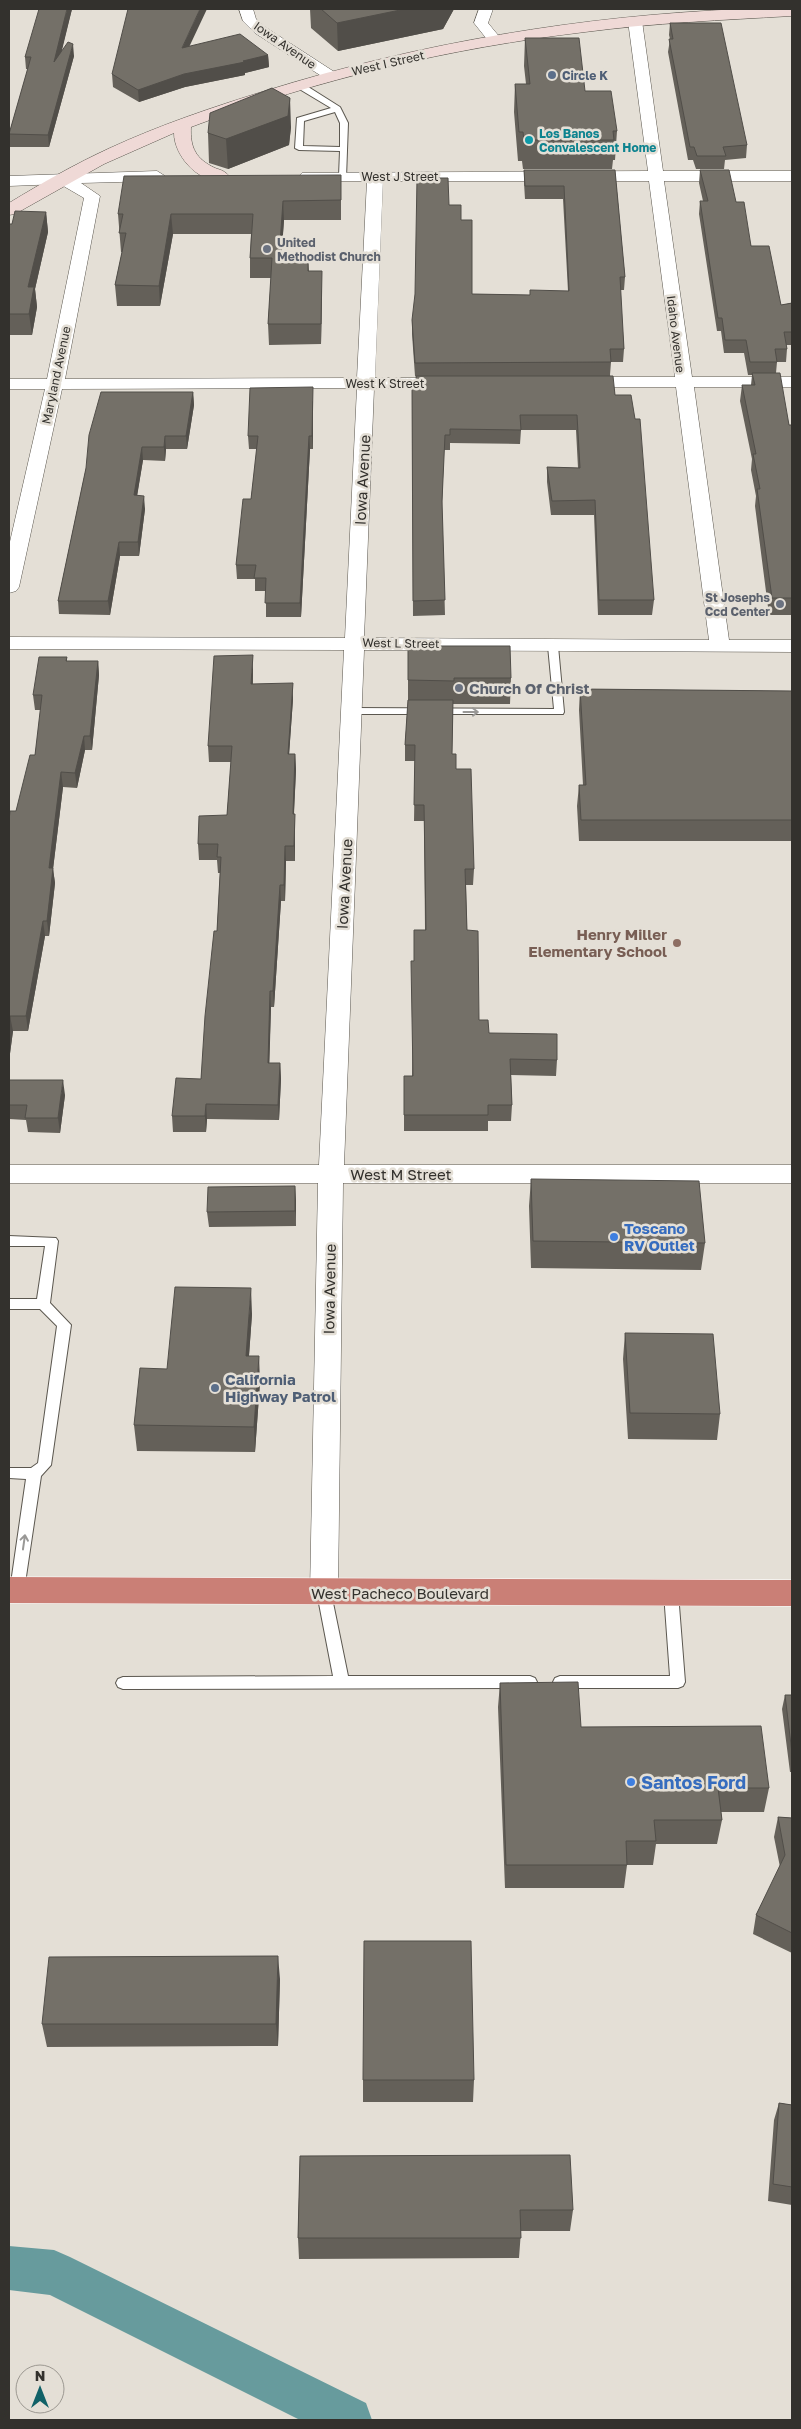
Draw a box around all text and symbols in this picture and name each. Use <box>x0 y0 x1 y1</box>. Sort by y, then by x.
street label: Iowa Avenue <box>251 18 319 72</box>
street label: West I Street <box>350 47 426 79</box>
place label: Circle K <box>562 68 608 83</box>
marker: Circle K <box>546 69 558 81</box>
place label: Los Banos Convalescent Home <box>539 126 656 155</box>
marker: Los Banos Convalescent Home <box>523 134 535 146</box>
street label: West J Street <box>361 169 439 184</box>
place label: United Methodist Church <box>277 235 381 264</box>
marker: United Methodist Church <box>261 243 273 255</box>
street label: Idaho Avenue <box>664 294 688 374</box>
street label: Maryland Avenue <box>38 325 74 425</box>
street label: West K Street <box>346 376 425 391</box>
street label: Iowa Avenue <box>351 434 373 526</box>
place label: St Josephs Ccd Center <box>705 590 770 619</box>
marker: St Josephs Ccd Center <box>774 598 786 610</box>
street label: West L Street <box>362 635 440 651</box>
place label: Church Of Christ <box>469 679 590 697</box>
marker: Church Of Christ <box>453 682 465 694</box>
one-way arrow <box>462 707 478 717</box>
street label: Iowa Avenue <box>333 838 355 930</box>
place label: Henry Miller Elementary School <box>528 925 667 960</box>
marker: Henry Miller Elementary School <box>671 937 683 949</box>
street label: West M Street <box>350 1165 452 1183</box>
place label: Toscano RV Outlet <box>624 1219 695 1254</box>
marker: Toscano RV Outlet <box>608 1231 620 1243</box>
street label: Iowa Avenue <box>319 1243 339 1334</box>
place label: California Highway Patrol <box>225 1370 336 1405</box>
marker: California Highway Patrol <box>209 1382 221 1394</box>
one-way arrow <box>19 1535 29 1551</box>
street label: West Pacheco Boulevard <box>311 1584 489 1602</box>
place label: Santos Ford <box>641 1771 746 1793</box>
marker: Santos Ford <box>625 1776 637 1788</box>
north arrow <box>15 2364 65 2414</box>
text: N <box>35 2367 45 2384</box>

